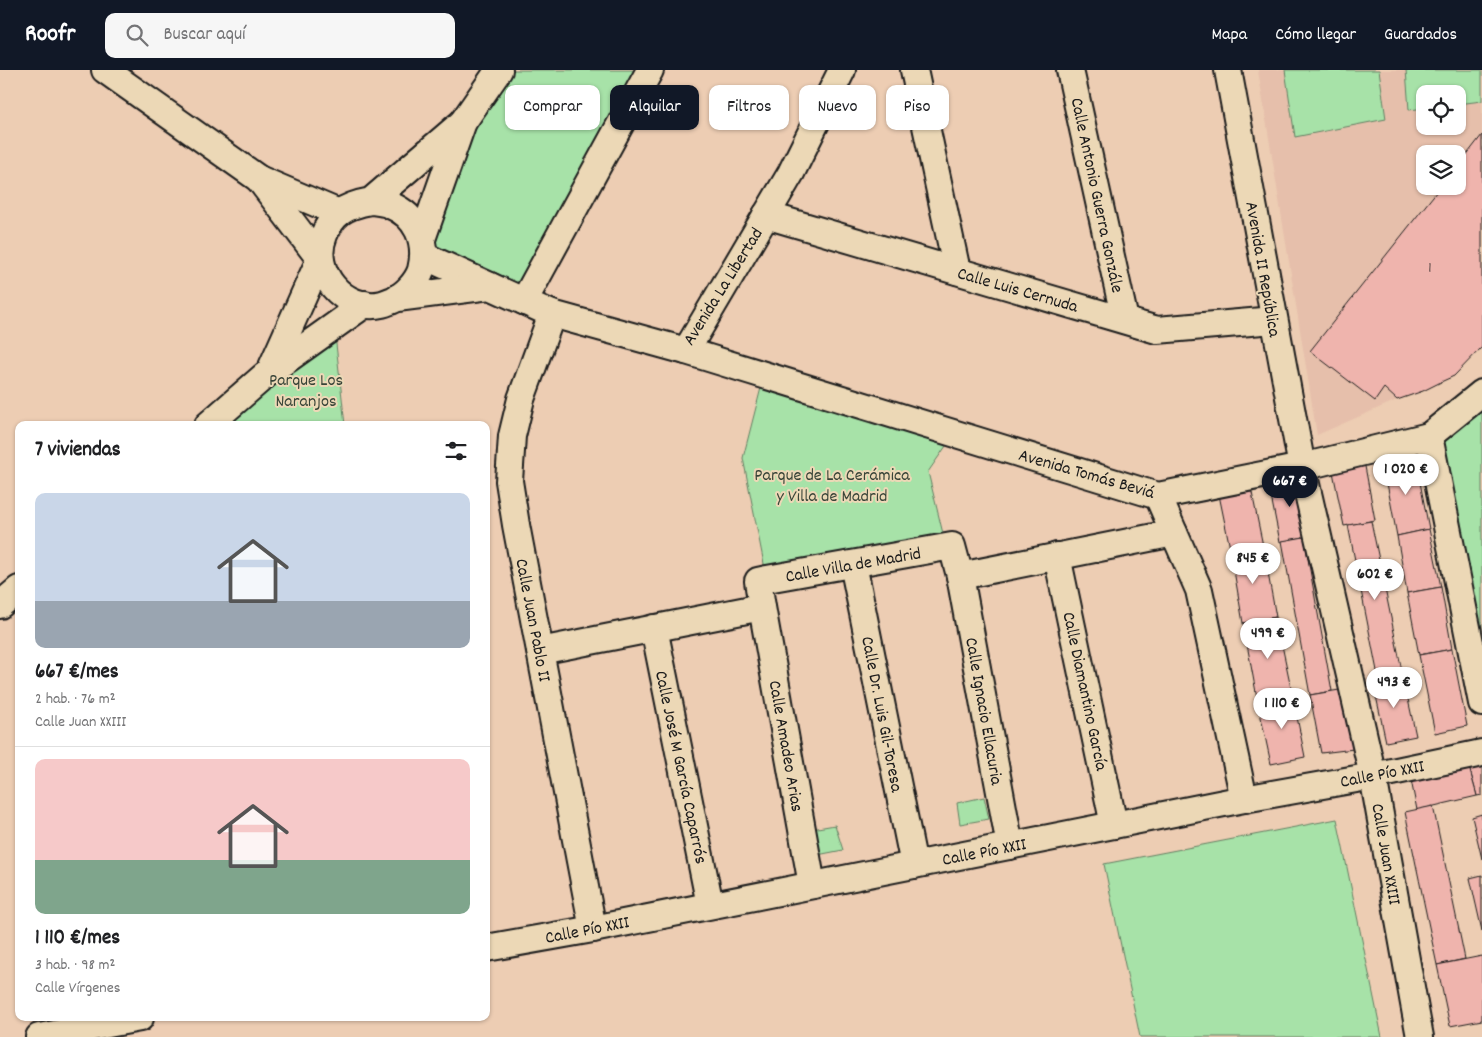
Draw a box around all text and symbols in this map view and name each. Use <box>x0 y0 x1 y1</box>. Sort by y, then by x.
search box <box>105 13 455 58</box>
text: Roofr <box>25 18 75 52</box>
icon: search <box>123 21 151 49</box>
text: Buscar aquí <box>163 22 246 49</box>
text: Mapa <box>1211 23 1247 48</box>
text: Cómo llegar <box>1275 23 1356 48</box>
text: Guardados <box>1384 23 1457 48</box>
chip: Comprar <box>505 85 600 130</box>
chip: Alquilar <box>610 85 699 130</box>
chip: Filtros <box>709 85 789 130</box>
chip: Nuevo <box>799 85 876 130</box>
chip: Piso <box>886 85 949 130</box>
map controls <box>1416 85 1466 195</box>
button: locate <box>1416 85 1466 135</box>
street label: Calle Antonio Guerra Gonzále <box>1063 96 1128 295</box>
button: layers <box>1416 145 1466 195</box>
street label: Avenida II República <box>1237 200 1286 340</box>
street label: Avenida La Libertad <box>678 224 770 351</box>
house number: 1 <box>1428 258 1432 280</box>
street label: Calle Luis Cernuda <box>954 262 1081 321</box>
park label: Parque Los Naranjos <box>269 369 343 415</box>
text: 7 viviendas <box>35 436 121 466</box>
icon: filters <box>442 437 470 465</box>
street label: Avenida Tomás Beviá <box>1015 444 1157 507</box>
pin: 1 020 € <box>1360 454 1452 496</box>
text: 1 020 € <box>1384 458 1428 481</box>
park label: Parque de La Cerámica y Villa de Madrid <box>754 464 910 510</box>
pin: 667 € <box>1255 466 1325 508</box>
text: 667 € <box>1273 470 1307 493</box>
icon: home <box>208 526 298 616</box>
street label: Calle Villa de Madrid <box>784 542 923 591</box>
pin: 845 € <box>1218 542 1288 585</box>
text: 845 € <box>1236 547 1270 570</box>
street label: Calle Juan Pablo II <box>507 557 556 685</box>
pin: 602 € <box>1340 558 1410 601</box>
text: 602 € <box>1357 563 1393 586</box>
street label: Calle Diamantino García <box>1055 610 1113 774</box>
pin: 499 € <box>1233 618 1303 660</box>
text: 499 € <box>1251 622 1285 645</box>
street label: Calle Dr. Luis Gil-Toresa <box>853 634 908 795</box>
street label: Calle Ignacio Ellacuria <box>957 636 1008 788</box>
text: 667 €/mes <box>35 658 119 688</box>
pin: 493 € <box>1359 666 1429 709</box>
street label: Calle José M García Caparrós <box>647 669 712 866</box>
text: 493 € <box>1377 671 1411 694</box>
street label: Calle Amadeo Arias <box>761 679 808 814</box>
text: 2 hab. · 76 m² <box>35 688 116 711</box>
pin: 1 110 € <box>1236 688 1328 730</box>
text: 1 110 € <box>1264 692 1300 715</box>
text: Calle Juan XXIII <box>35 711 126 734</box>
street label: Calle Pío XXII <box>1338 755 1427 796</box>
icon: home <box>208 791 298 881</box>
street label: Calle Juan XXIII <box>1363 802 1406 908</box>
street label: Calle Pío XXII <box>940 833 1029 874</box>
street label: Calle Pío XXII <box>543 911 632 952</box>
text: 1 110 €/mes <box>35 924 120 954</box>
text: 3 hab. · 98 m² <box>35 954 115 977</box>
text: Calle Vírgenes <box>35 977 121 1000</box>

